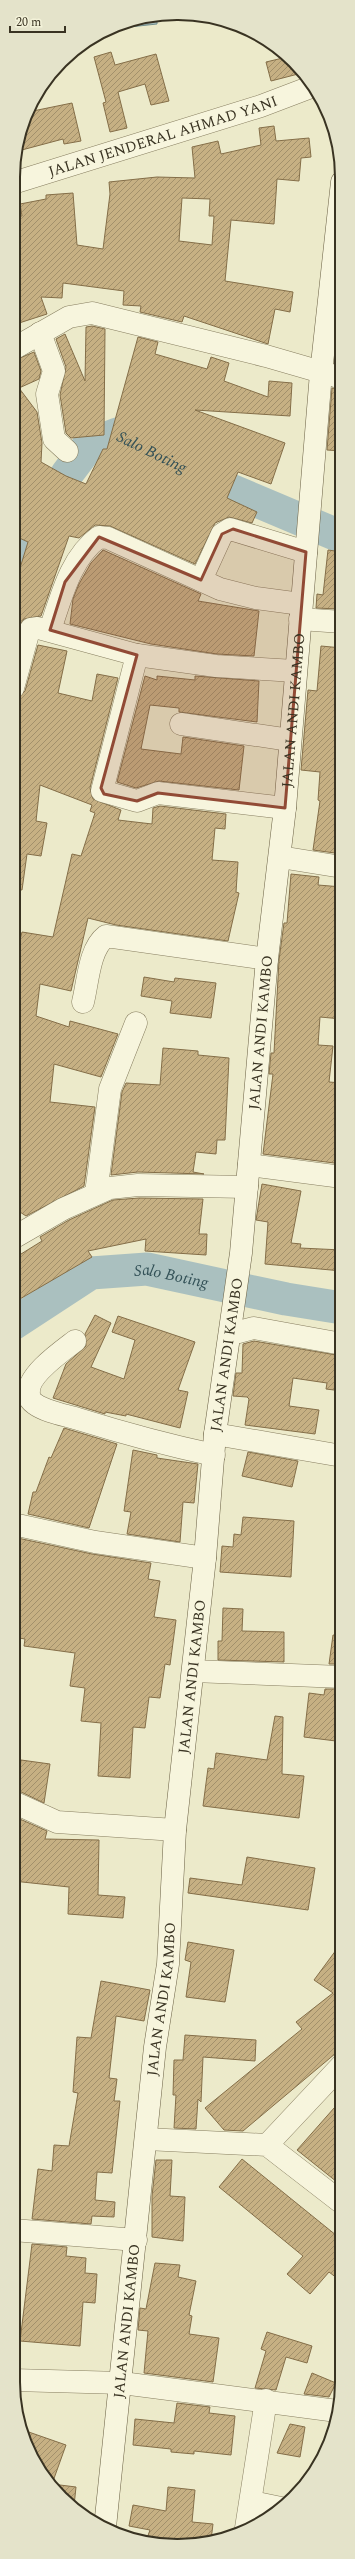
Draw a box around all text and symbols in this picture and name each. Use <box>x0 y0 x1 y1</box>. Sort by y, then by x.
scale bar <box>10 8 65 34</box>
text: 20 m <box>16 13 41 32</box>
street label: JALAN JENDERAL AHMAD YANI <box>46 90 281 183</box>
water label: Salo Boting <box>113 425 191 480</box>
street label: JALAN ANDI KAMBO <box>276 632 311 789</box>
street label: JALAN ANDI KAMBO <box>243 954 279 1111</box>
water label: Salo Boting <box>133 1258 211 1295</box>
street label: JALAN ANDI KAMBO <box>204 1276 249 1433</box>
street label: JALAN ANDI KAMBO <box>172 1598 212 1755</box>
street label: JALAN ANDI KAMBO <box>141 1922 182 2077</box>
street label: JALAN ANDI KAMBO <box>107 2243 146 2399</box>

